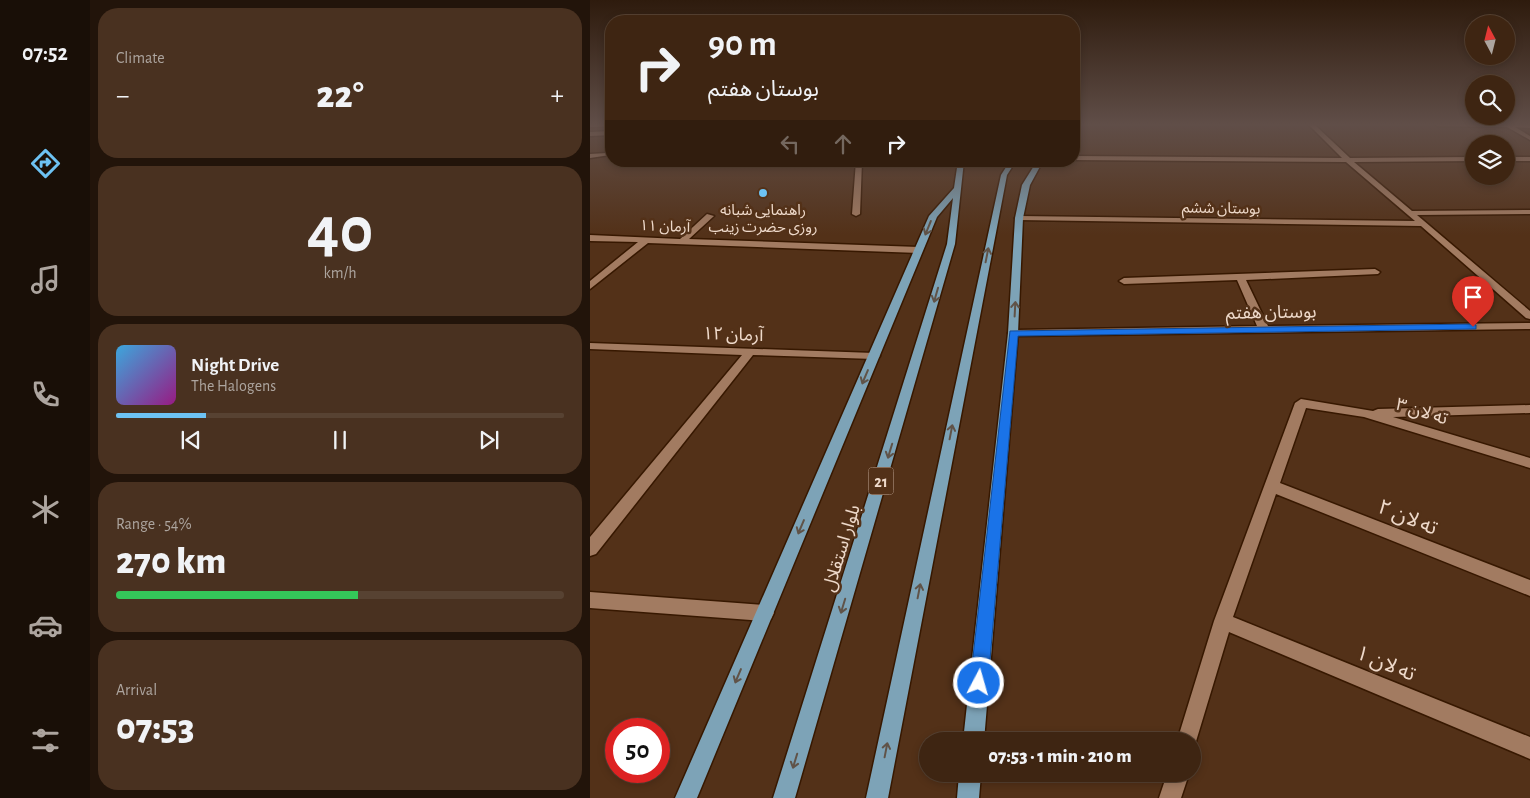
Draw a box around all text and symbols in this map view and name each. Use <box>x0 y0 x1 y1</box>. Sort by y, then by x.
north arrow <box>1465 15 1515 65</box>
map controls <box>1465 15 1515 185</box>
text: 90 m <box>708 27 777 62</box>
icon: right <box>625 35 690 100</box>
text: 07:52 <box>22 42 68 64</box>
text: Climate <box>116 50 165 66</box>
button: search <box>1465 75 1515 125</box>
text: 22° <box>316 77 364 115</box>
text: بوستان هفتم <box>708 78 819 100</box>
text: − <box>116 82 129 110</box>
text: + <box>551 82 564 110</box>
icon: left <box>776 130 804 158</box>
icon: ahead <box>829 130 857 158</box>
icon: right <box>882 130 910 158</box>
button: layers <box>1465 135 1515 185</box>
icon: directions <box>28 146 63 181</box>
marker: راهنمایی شبانه روزی حضرت زینب <box>757 187 769 199</box>
text: 40 <box>307 199 373 264</box>
street label: بوستان ششم <box>1182 200 1260 220</box>
place label: راهنمایی شبانه روزی حضرت زینب <box>708 203 818 236</box>
street label: آرمان ۱۱ <box>639 217 691 236</box>
one-way arrow <box>923 219 932 235</box>
one-way arrow <box>982 248 992 264</box>
icon: music <box>28 262 63 297</box>
text: km/h <box>323 265 357 281</box>
pin <box>1452 276 1494 327</box>
icon: arrive <box>1459 283 1487 311</box>
one-way arrow <box>931 286 941 302</box>
one-way arrow <box>1010 302 1019 318</box>
street label: بوستان هفتم <box>1225 303 1317 326</box>
street label: آرمان ۱۲ <box>702 324 764 346</box>
text: Night Drive <box>191 356 279 375</box>
one-way arrow <box>860 369 869 384</box>
icon: phone <box>28 377 63 412</box>
text: The Halogens <box>191 378 276 394</box>
street label: ته لان ۳ <box>1393 396 1450 429</box>
one-way arrow <box>947 424 956 440</box>
icon: previous <box>177 426 205 454</box>
icon: pause <box>326 426 354 454</box>
icon: next <box>475 426 503 454</box>
one-way arrow <box>884 442 894 458</box>
road number: 21 <box>868 468 894 494</box>
icon: climate <box>28 492 63 527</box>
street label: ته لان ۲ <box>1375 496 1441 540</box>
street label: بلوار استقلال <box>820 503 865 594</box>
text: Range · 54% <box>116 516 192 532</box>
one-way arrow <box>796 519 806 534</box>
text: 270 km <box>116 543 226 581</box>
one-way arrow <box>914 583 924 599</box>
one-way arrow <box>837 598 847 614</box>
icon: car <box>28 608 63 643</box>
street label: ته لان ۱ <box>1353 642 1419 686</box>
position arrow <box>952 656 1004 708</box>
one-way arrow <box>732 668 742 683</box>
text: Arrival <box>116 682 157 698</box>
text: 07:53 <box>116 709 194 747</box>
speed limit sign: 50 <box>605 718 670 783</box>
icon: filters <box>28 723 63 758</box>
one-way arrow <box>882 743 892 759</box>
text: 07:53 · 1 min · 210 m <box>988 747 1132 766</box>
one-way arrow <box>790 753 800 769</box>

